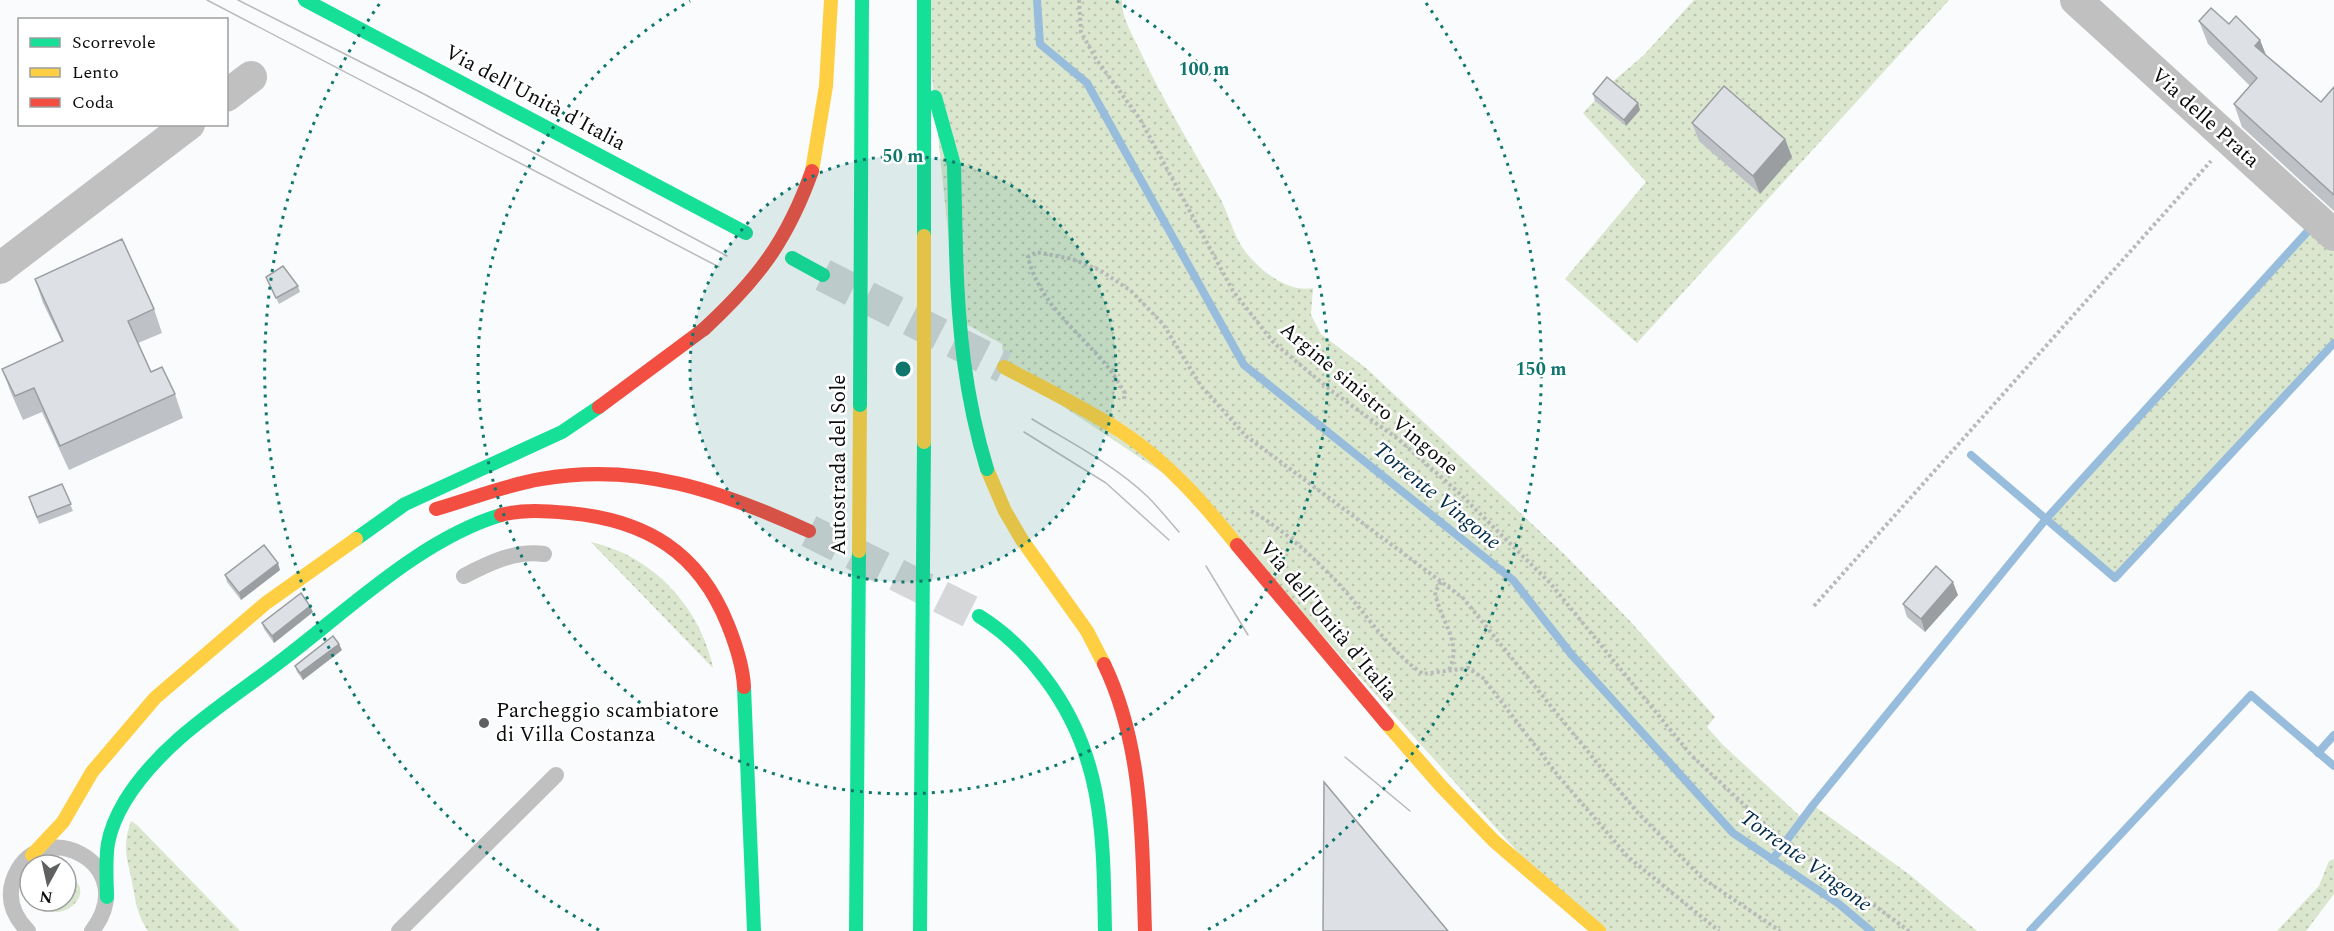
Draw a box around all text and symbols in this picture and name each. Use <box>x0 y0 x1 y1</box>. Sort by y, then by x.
legend <box>18 18 228 126</box>
text: Scorrevole <box>72 29 156 56</box>
street label: Via dell'Unità d'Italia <box>439 37 632 160</box>
text: 100 m <box>1178 56 1230 83</box>
text: Lento <box>72 59 119 86</box>
street label: Via delle Prata <box>2143 60 2267 176</box>
text: Coda <box>72 89 114 116</box>
text: 50 m <box>883 143 923 170</box>
street label: Argine sinistro Vingone <box>1273 315 1465 483</box>
text: 150 m <box>1515 356 1567 383</box>
centre of rings <box>893 359 913 379</box>
street label: Autostrada del Sole <box>823 374 855 556</box>
water label: Torrente Vingone <box>1366 434 1508 558</box>
street label: Via dell'Unità d'Italia <box>1251 534 1405 709</box>
place label: Parcheggio scambiatore di Villa Costanza <box>496 695 719 751</box>
marker: Parcheggio scambiatore di Villa Costanza <box>477 716 491 730</box>
water label: Torrente Vingone <box>1733 802 1879 920</box>
north arrow <box>18 853 78 913</box>
text: N <box>38 884 54 910</box>

